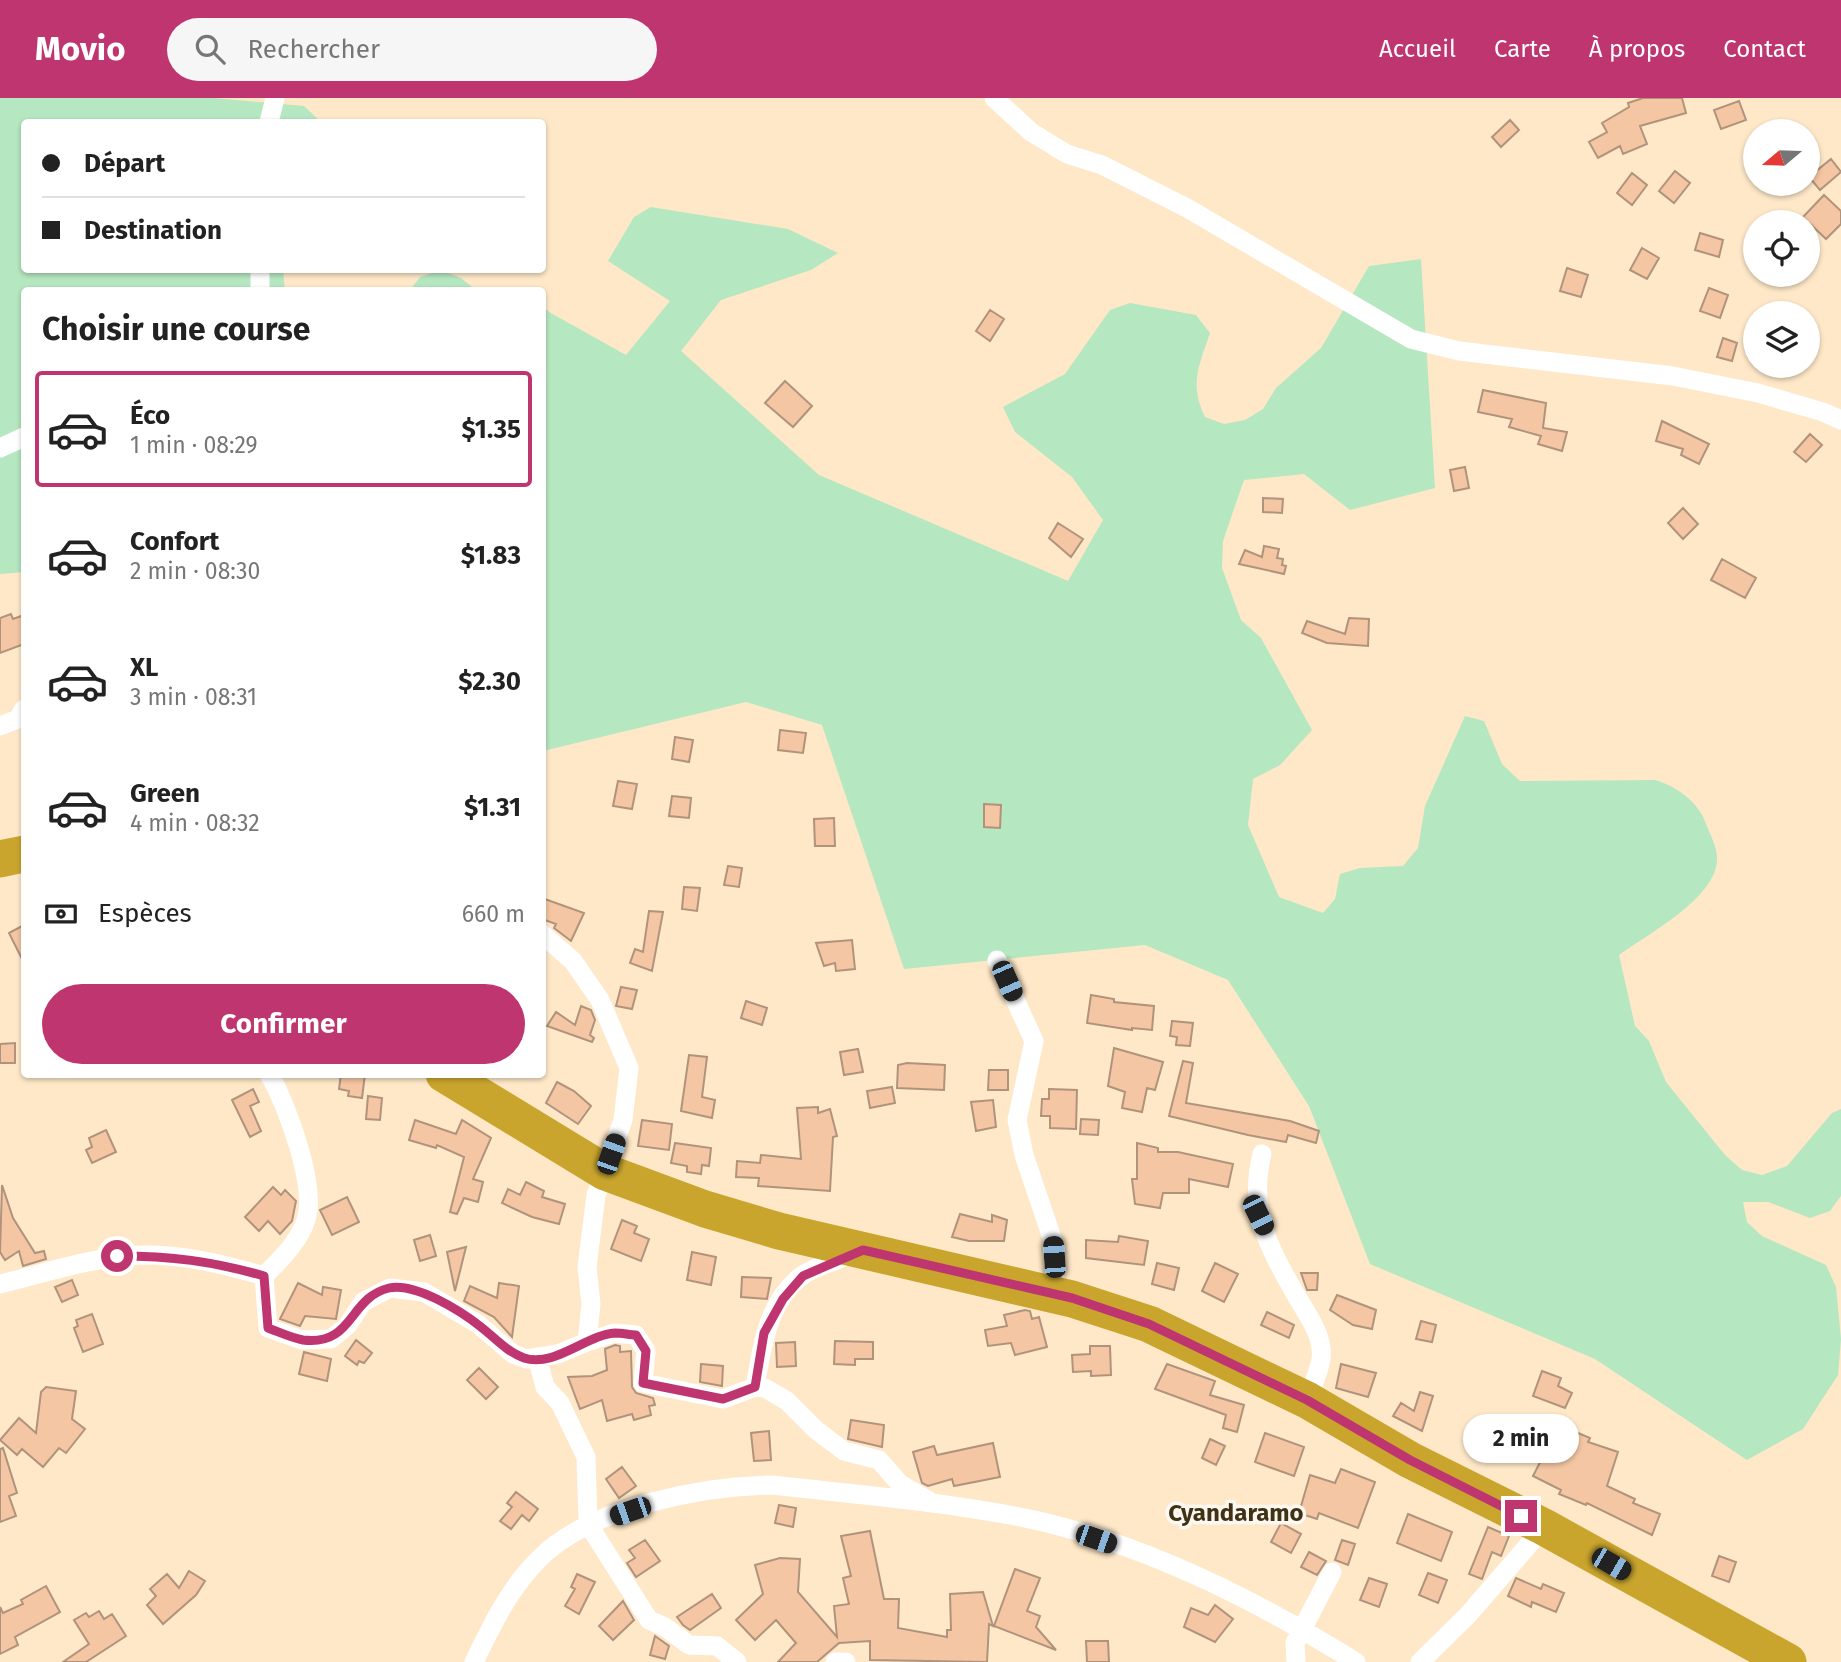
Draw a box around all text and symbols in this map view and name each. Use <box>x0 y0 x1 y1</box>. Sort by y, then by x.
search box <box>167 18 657 81</box>
text: Movio <box>35 29 125 69</box>
icon: search <box>191 30 229 68</box>
text: Rechercher <box>247 34 380 65</box>
text: Accueil <box>1379 35 1456 63</box>
text: Carte <box>1494 35 1551 63</box>
text: À propos <box>1589 35 1685 63</box>
text: Contact <box>1723 35 1806 63</box>
north arrow <box>1743 119 1820 196</box>
map controls <box>1743 119 1820 378</box>
text: Départ <box>84 148 165 179</box>
button: locate <box>1743 210 1820 287</box>
text: Destination <box>84 215 222 246</box>
button: layers <box>1743 301 1820 378</box>
text: Choisir une course <box>42 310 310 348</box>
icon: car <box>46 398 109 461</box>
text: Éco <box>130 400 170 431</box>
text: $1.35 <box>461 414 521 445</box>
text: 1 min · 08:29 <box>130 431 258 459</box>
icon: car <box>46 524 109 587</box>
text: Confort <box>130 526 219 557</box>
text: $1.83 <box>461 540 521 571</box>
text: 2 min · 08:30 <box>130 557 260 585</box>
icon: car <box>46 650 109 713</box>
text: XL <box>130 652 158 683</box>
text: $2.30 <box>458 666 521 697</box>
text: 3 min · 08:31 <box>130 683 257 711</box>
icon: car <box>46 776 109 839</box>
text: Green <box>130 778 200 809</box>
text: $1.31 <box>464 792 521 823</box>
text: 4 min · 08:32 <box>130 809 260 837</box>
icon: cash <box>42 895 80 933</box>
text: Espèces <box>98 898 192 929</box>
text: 660 m <box>462 900 525 928</box>
car <box>989 958 1026 1004</box>
button: Confirmer <box>42 984 525 1064</box>
car <box>595 1131 628 1177</box>
car <box>1240 1192 1277 1238</box>
car <box>1043 1235 1066 1279</box>
route start <box>101 1240 133 1272</box>
callout: 2 min <box>1463 1414 1579 1464</box>
text: 2 min <box>1493 1424 1549 1452</box>
car <box>607 1494 654 1528</box>
district label: Cyandaramo <box>1168 1499 1304 1527</box>
route end <box>1505 1500 1537 1532</box>
car <box>1073 1522 1120 1556</box>
car <box>1588 1544 1635 1584</box>

